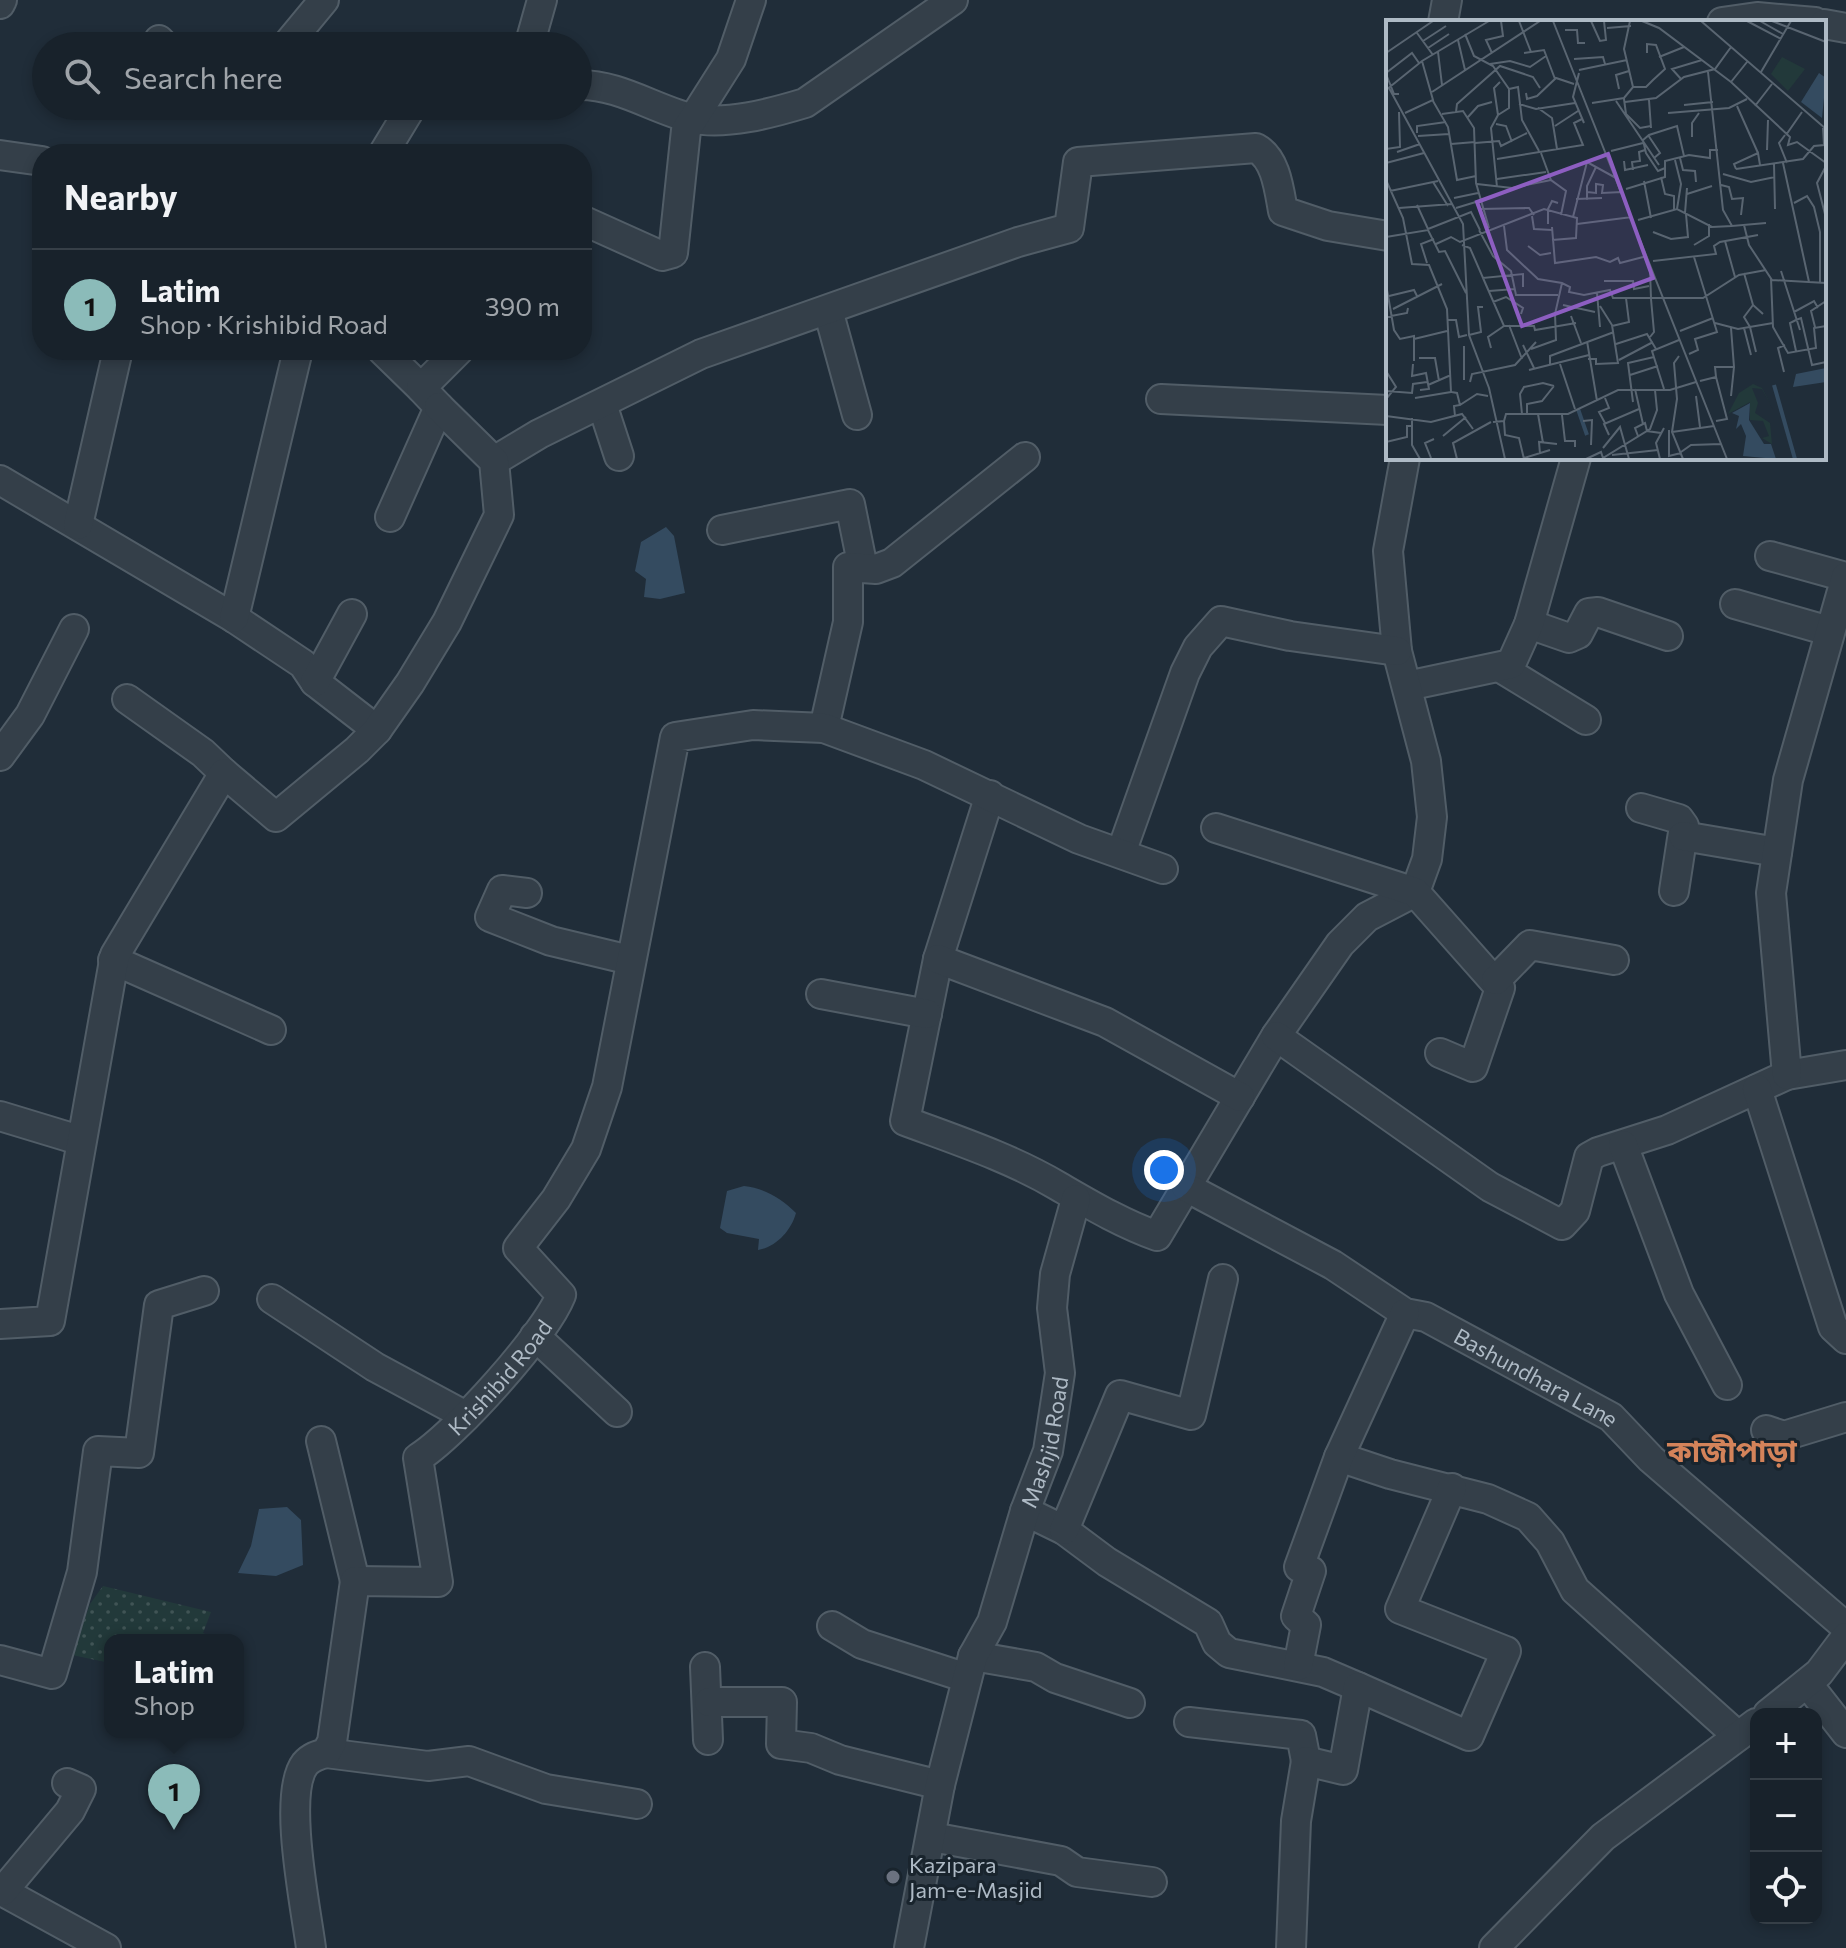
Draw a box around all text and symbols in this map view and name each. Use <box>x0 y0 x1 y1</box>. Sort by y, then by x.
inset map <box>1386 20 1826 460</box>
search box <box>32 32 592 120</box>
icon: search <box>60 54 104 98</box>
text: Search here <box>124 58 283 95</box>
text: Nearby <box>64 175 178 217</box>
text: Latim <box>140 271 220 308</box>
text: 1 <box>84 290 96 321</box>
text: 390 m <box>485 290 560 321</box>
text: Shop · Krishibid Road <box>140 308 388 339</box>
your location <box>1144 1150 1184 1190</box>
street label: Krishibid Road <box>442 1314 557 1441</box>
street label: Bashundhara Lane <box>1450 1321 1625 1431</box>
street label: Mashjid Road <box>1014 1375 1073 1511</box>
district label: কাজীপাড়া <box>1666 1431 1797 1468</box>
popup <box>104 1634 244 1738</box>
text: Latim <box>134 1652 214 1689</box>
text: Shop <box>134 1689 195 1720</box>
map controls <box>1750 1708 1822 1924</box>
button: + <box>1750 1708 1822 1780</box>
pin: 1 <box>148 1764 200 1830</box>
button: − <box>1750 1780 1822 1852</box>
place label: Kazipara Jam-e-Masjid <box>909 1851 1043 1903</box>
button: locate <box>1750 1852 1822 1924</box>
marker: Kazipara Jam-e-Masjid <box>884 1868 902 1886</box>

